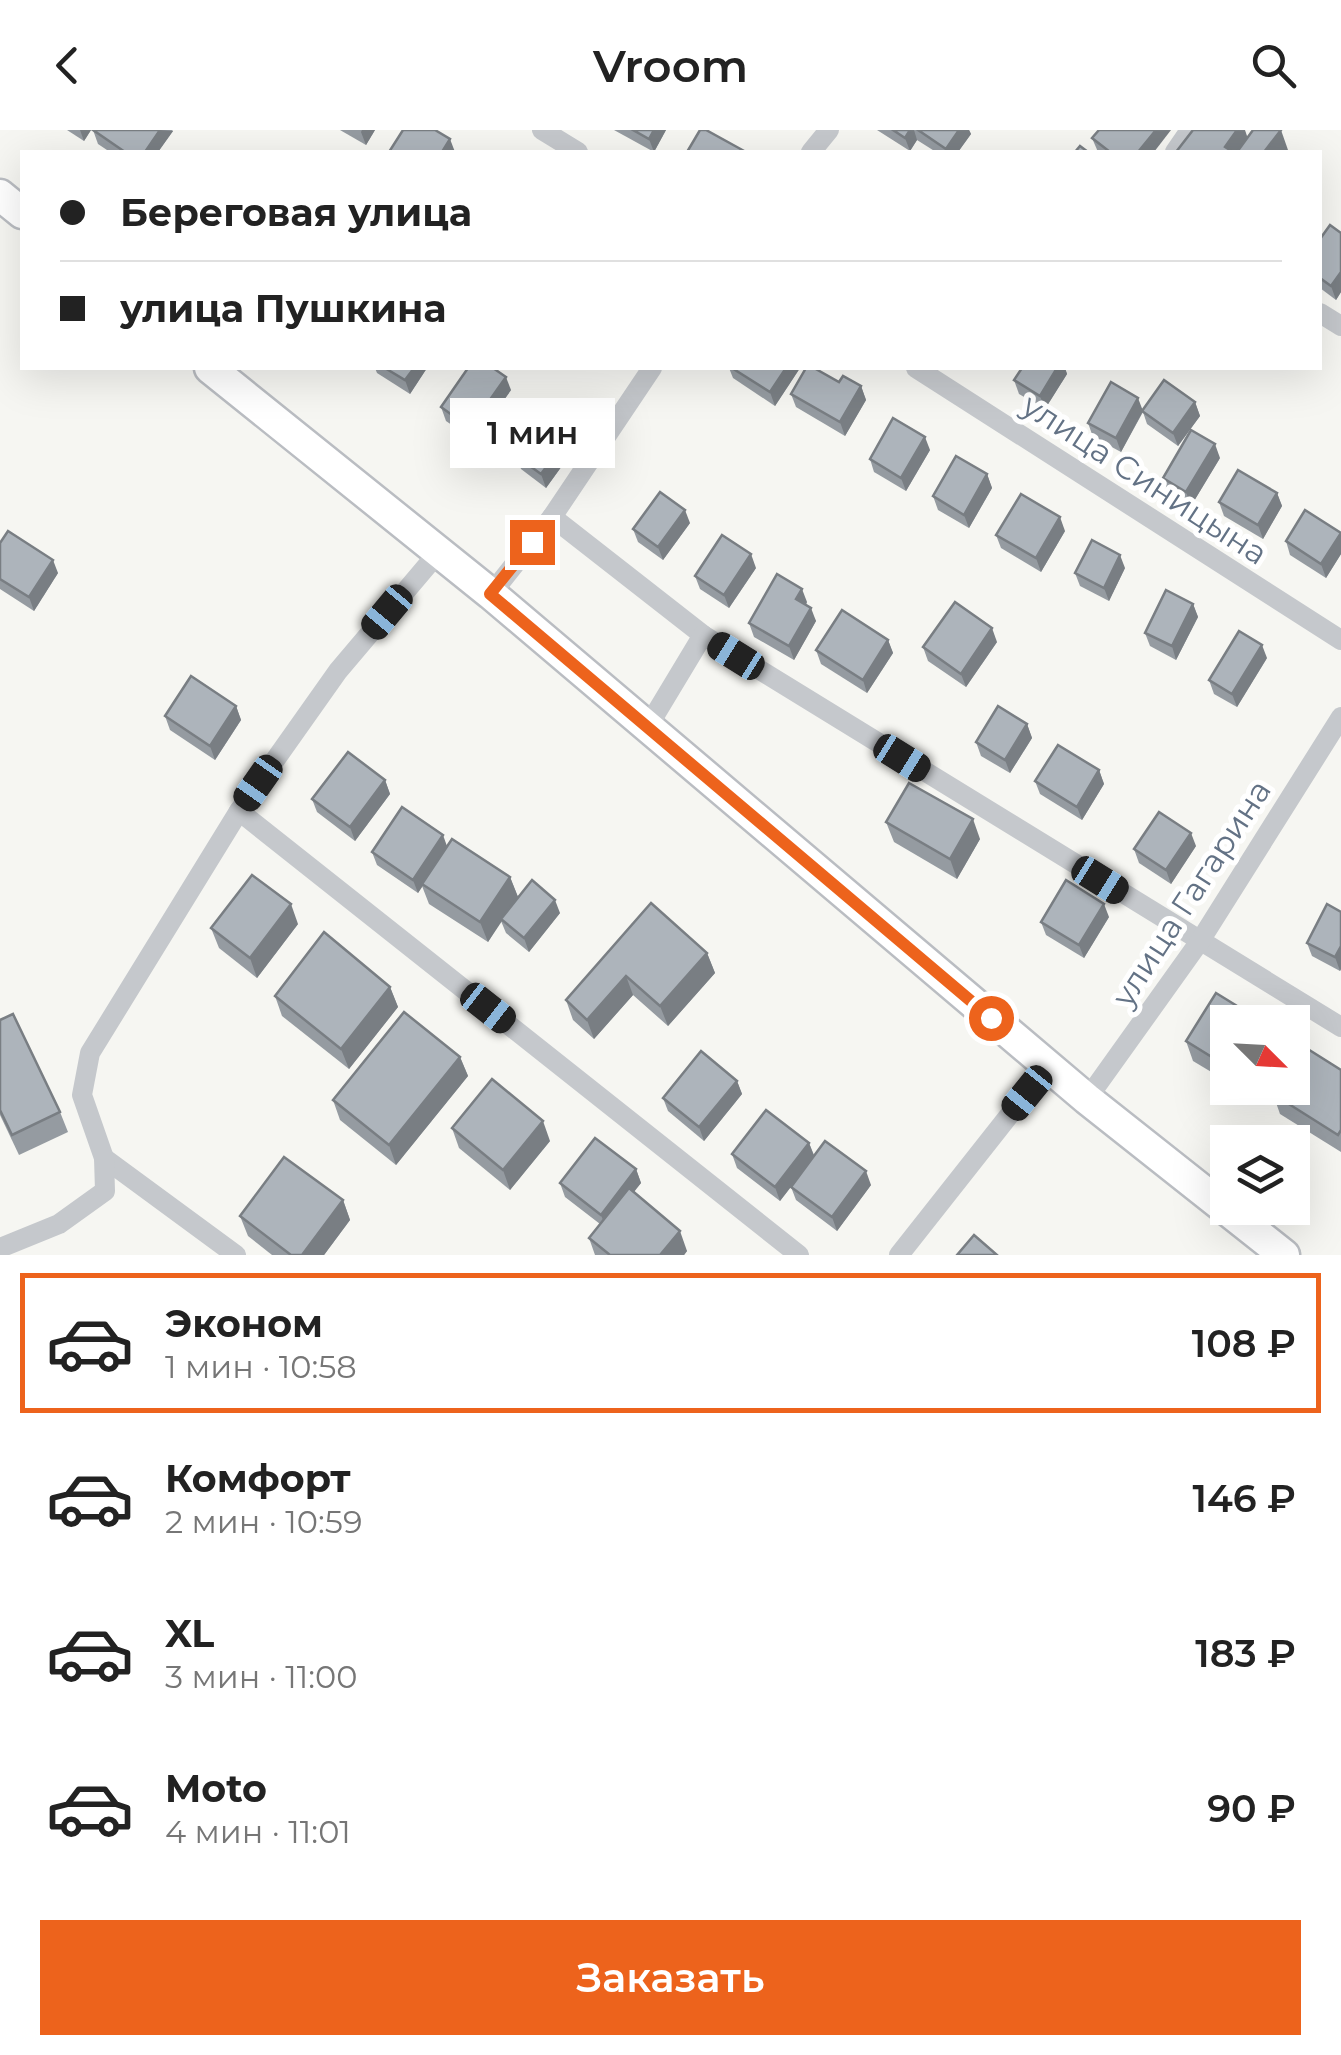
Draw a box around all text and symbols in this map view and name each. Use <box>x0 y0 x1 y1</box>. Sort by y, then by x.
icon: back <box>40 38 95 93</box>
text: Vroom <box>593 38 748 93</box>
icon: search <box>1246 38 1301 93</box>
text: Береговая улица <box>120 189 472 236</box>
text: улица Пушкина <box>120 285 446 332</box>
street label: улица Синицына <box>1014 385 1275 573</box>
callout: 1 мин <box>450 397 614 467</box>
text: 1 мин <box>487 413 578 452</box>
route end <box>510 520 555 565</box>
car <box>356 579 418 645</box>
car <box>703 627 769 685</box>
car <box>869 729 935 787</box>
car <box>229 750 287 816</box>
street label: улица Гагарина <box>1103 772 1279 1014</box>
car <box>1067 851 1133 909</box>
car <box>455 978 521 1038</box>
route start <box>969 996 1014 1041</box>
north arrow <box>1210 1005 1310 1105</box>
map controls <box>1210 1005 1310 1225</box>
car <box>996 1060 1058 1126</box>
button: layers <box>1210 1125 1310 1225</box>
icon: car <box>45 1298 135 1388</box>
text: Эконом <box>165 1300 323 1347</box>
text: 108 ₽ <box>1192 1320 1296 1367</box>
text: 1 мин · 10:58 <box>165 1347 357 1386</box>
icon: car <box>45 1453 135 1543</box>
text: Комфорт <box>165 1455 351 1502</box>
text: 146 ₽ <box>1192 1475 1296 1522</box>
text: 2 мин · 10:59 <box>165 1502 362 1541</box>
icon: car <box>45 1608 135 1698</box>
text: XL <box>165 1610 214 1657</box>
text: 183 ₽ <box>1195 1630 1296 1677</box>
text: 3 мин · 11:00 <box>165 1657 357 1696</box>
icon: car <box>45 1763 135 1853</box>
text: Moto <box>165 1765 267 1812</box>
text: 90 ₽ <box>1207 1785 1296 1832</box>
text: 4 мин · 11:01 <box>165 1812 351 1851</box>
button: Заказать <box>40 1920 1301 2035</box>

